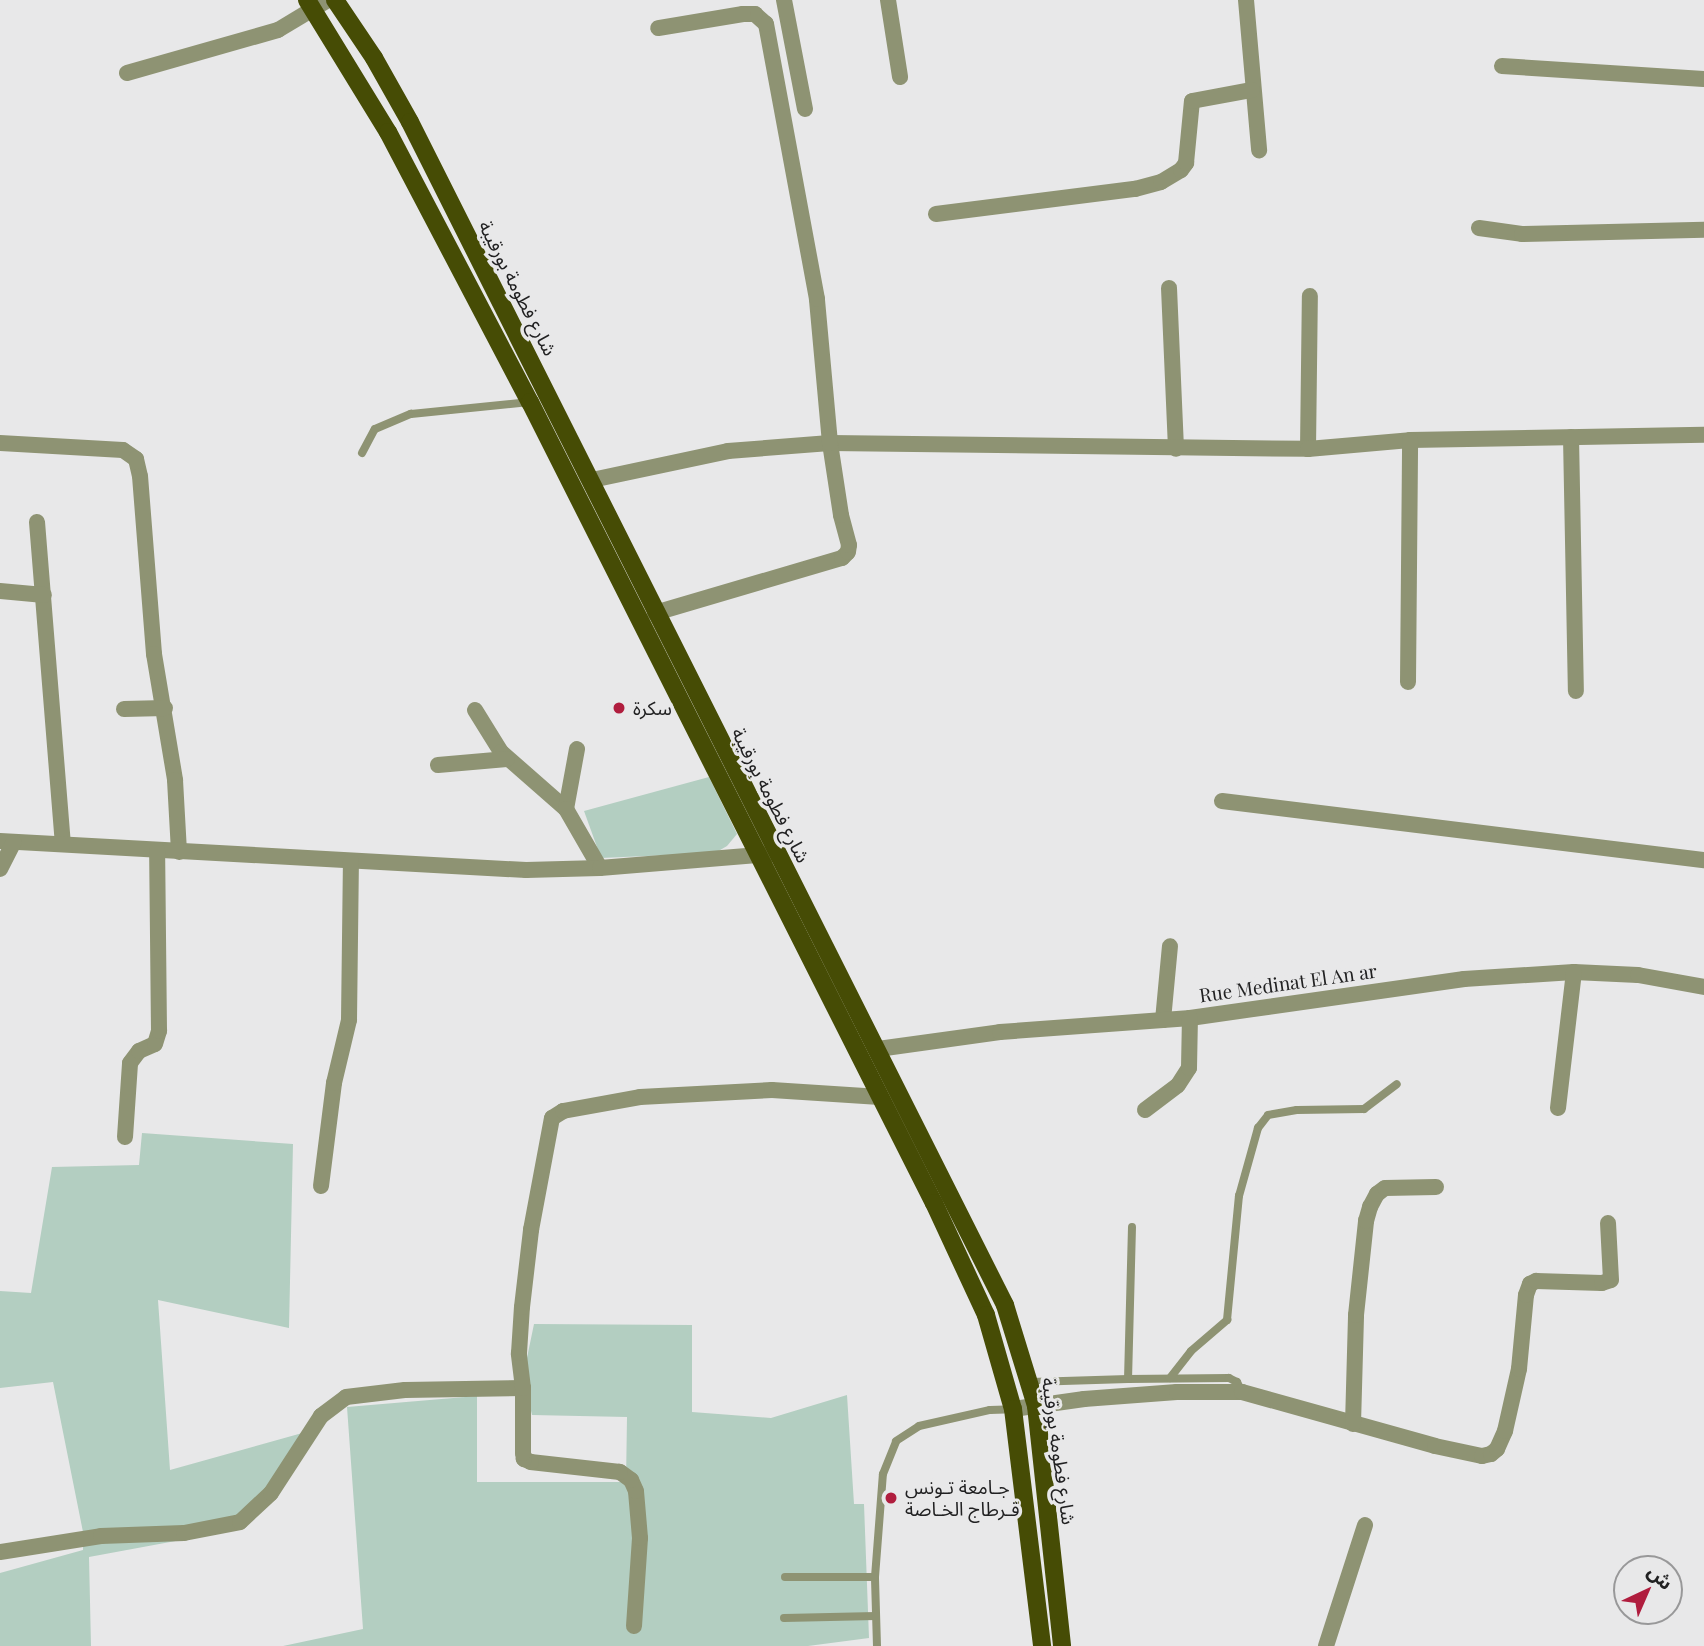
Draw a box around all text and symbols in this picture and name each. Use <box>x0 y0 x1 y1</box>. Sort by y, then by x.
street label: شارع فطومة بورقيبة <box>474 217 562 359</box>
place label: سكرة <box>633 697 672 719</box>
marker: سكرة <box>611 700 627 716</box>
street label: شارع فطومة بورقيبة <box>727 724 815 866</box>
street label: Rue Medinat El An ar <box>1197 959 1379 1007</box>
street label: شارع فطومة بورقيبة <box>1037 1376 1081 1526</box>
place label: جـامعة تـونس قـرطاج الخـاصة <box>905 1476 1019 1520</box>
marker: جـامعة تـونس قـرطاج الخـاصة <box>883 1490 899 1506</box>
north arrow <box>1613 1555 1683 1625</box>
text: ش <box>1643 1558 1680 1595</box>

